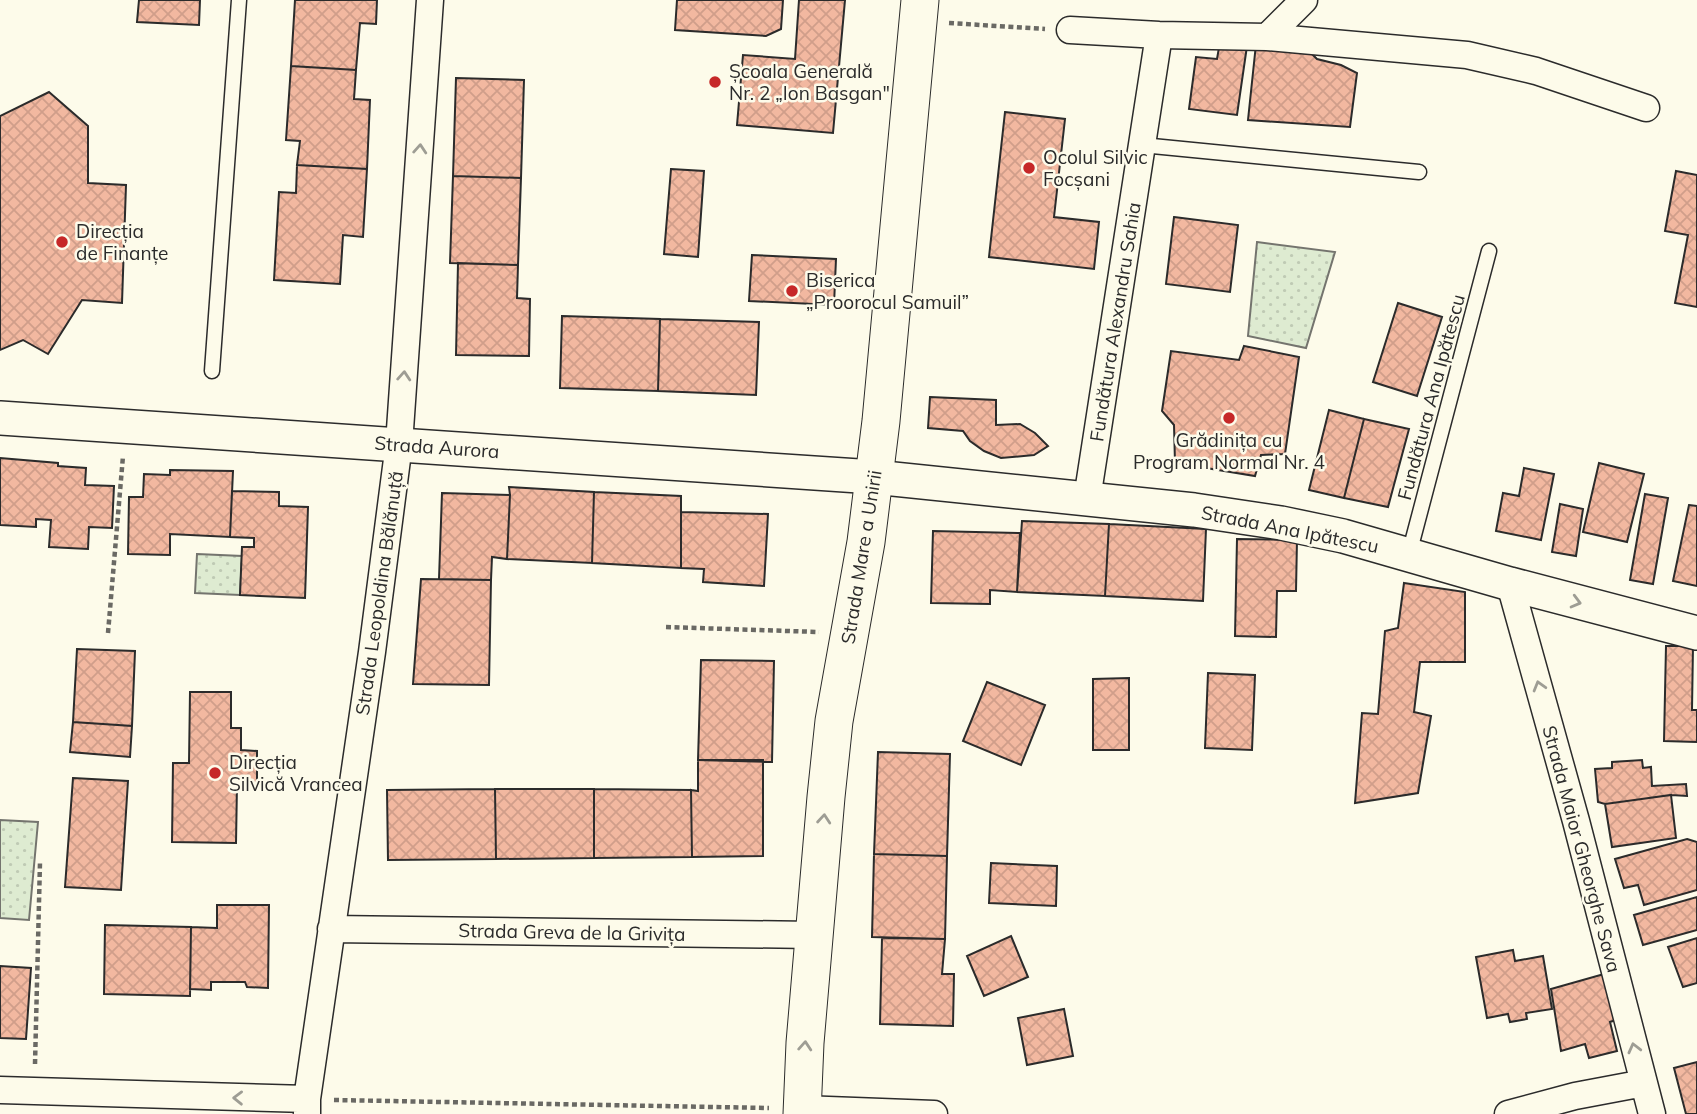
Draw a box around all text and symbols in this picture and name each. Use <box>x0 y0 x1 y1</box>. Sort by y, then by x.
place label: Școala Generală Nr. 2 „Ion Basgan" <box>729 59 890 105</box>
marker: Școala Generală Nr. 2 „Ion Basgan" <box>707 74 723 90</box>
one-way arrow <box>412 143 427 154</box>
place label: Ocolul Silvic Focșani <box>1043 145 1148 192</box>
marker: Ocolul Silvic Focșani <box>1021 160 1037 176</box>
street label: Fundătura Alexandru Sahia <box>1084 201 1146 443</box>
place label: Direcția de Finanțe <box>76 219 168 266</box>
marker: Direcția de Finanțe <box>54 234 70 250</box>
place label: Biserica „Proorocul Samuil” <box>806 268 969 314</box>
marker: Biserica „Proorocul Samuil” <box>784 283 800 299</box>
street label: Fundătura Ana Ipătescu <box>1392 292 1470 502</box>
one-way arrow <box>396 370 411 381</box>
marker: Grădinița cu Program Normal Nr. 4 <box>1221 410 1237 426</box>
place label: Grădinița cu Program Normal Nr. 4 <box>1133 428 1325 474</box>
street label: Strada Aurora <box>374 431 500 463</box>
street label: Strada Mare a Unirii <box>835 468 887 646</box>
street label: Strada Leopoldina Bălănuță <box>350 469 409 717</box>
street label: Strada Ana Ipătescu <box>1199 500 1381 558</box>
one-way arrow <box>1570 594 1582 608</box>
one-way arrow <box>1532 680 1547 692</box>
street label: Strada Maior Gheorghe Sava <box>1537 723 1627 975</box>
place label: Direcția Silvică Vrancea <box>229 750 363 796</box>
marker: Direcția Silvică Vrancea <box>207 765 223 781</box>
one-way arrow <box>816 813 831 824</box>
street label: Strada Greva de la Grivița <box>458 918 686 947</box>
one-way arrow <box>797 1040 812 1051</box>
one-way arrow <box>1628 1042 1642 1054</box>
one-way arrow <box>233 1090 244 1105</box>

